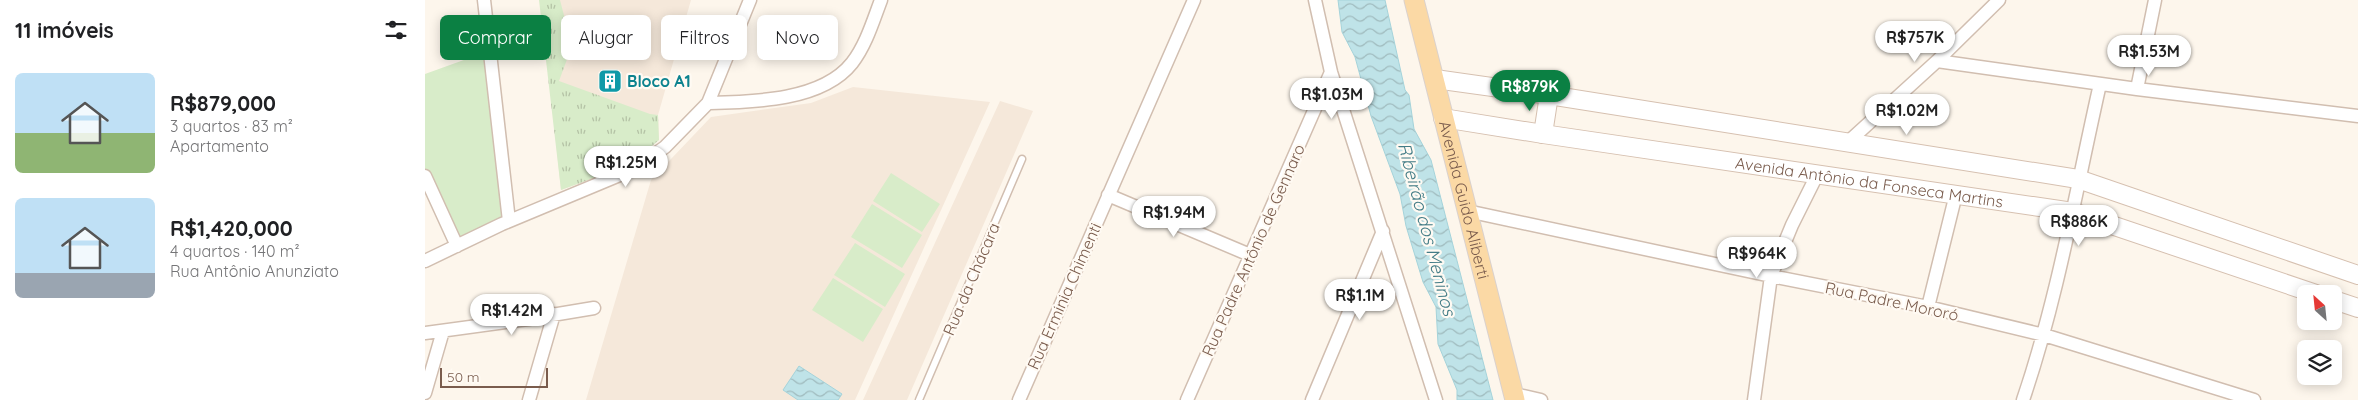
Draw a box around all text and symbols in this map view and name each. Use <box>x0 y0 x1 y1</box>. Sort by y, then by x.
chip: Comprar <box>440 15 551 60</box>
chip: Alugar <box>561 15 651 60</box>
chip: Filtros <box>661 15 747 60</box>
chip: Novo <box>757 15 838 60</box>
icon: filters <box>382 16 410 44</box>
text: 11 imóveis <box>15 17 114 43</box>
pin: R$757K <box>1874 20 1956 63</box>
text: R$757K <box>1886 27 1944 47</box>
pin: R$1.53M <box>2103 34 2195 77</box>
text: R$1.53M <box>2118 41 2180 61</box>
building icon: Bloco A1 <box>597 68 623 94</box>
pin: R$879K <box>1489 70 1571 112</box>
place label: Bloco A1 <box>627 71 691 91</box>
text: R$879K <box>1501 76 1559 96</box>
pin: R$1.03M <box>1286 78 1378 120</box>
text: R$1.03M <box>1301 84 1363 104</box>
text: R$879,000 <box>170 90 276 116</box>
icon: home <box>55 93 115 153</box>
pin: R$1.02M <box>1861 94 1953 136</box>
text: R$1.02M <box>1876 100 1938 120</box>
text: 3 quartos · 83 m² <box>170 116 293 136</box>
street label: Avenida Guido Aliberti <box>1435 118 1494 281</box>
text: Apartamento <box>170 136 269 156</box>
water label: Ribeirão dos Meninos <box>1393 140 1462 320</box>
street label: Rua Padre Antônio de Gennaro <box>1197 141 1309 359</box>
pin: R$1.25M <box>580 146 672 188</box>
text: R$1.25M <box>595 152 657 172</box>
street label: Avenida Antônio da Fonseca Martins <box>1734 152 2004 212</box>
pin: R$1.94M <box>1128 196 1220 238</box>
text: R$1.94M <box>1143 202 1205 222</box>
pin: R$886K <box>2038 204 2120 247</box>
text: R$886K <box>2050 211 2108 231</box>
text: R$1,420,000 <box>170 215 293 241</box>
icon: home <box>55 218 115 278</box>
street label: Rua da Chácara <box>938 220 1004 338</box>
street label: Rua Erminia Chimenti <box>1023 220 1105 372</box>
pin: R$964K <box>1716 236 1798 279</box>
text: 4 quartos · 140 m² <box>170 241 300 261</box>
text: R$964K <box>1728 243 1786 263</box>
text: Rua Antônio Anunziato <box>170 261 339 281</box>
street label: Rua Padre Mororó <box>1823 277 1961 325</box>
pin: R$1.1M <box>1319 278 1401 321</box>
text: R$1.1M <box>1335 285 1385 305</box>
north arrow <box>2297 285 2343 330</box>
map controls <box>2297 285 2342 385</box>
pin: R$1.42M <box>466 294 558 336</box>
text: R$1.42M <box>481 300 543 320</box>
button: layers <box>2297 340 2342 385</box>
scale bar <box>440 365 547 388</box>
text: 50 m <box>447 368 480 386</box>

